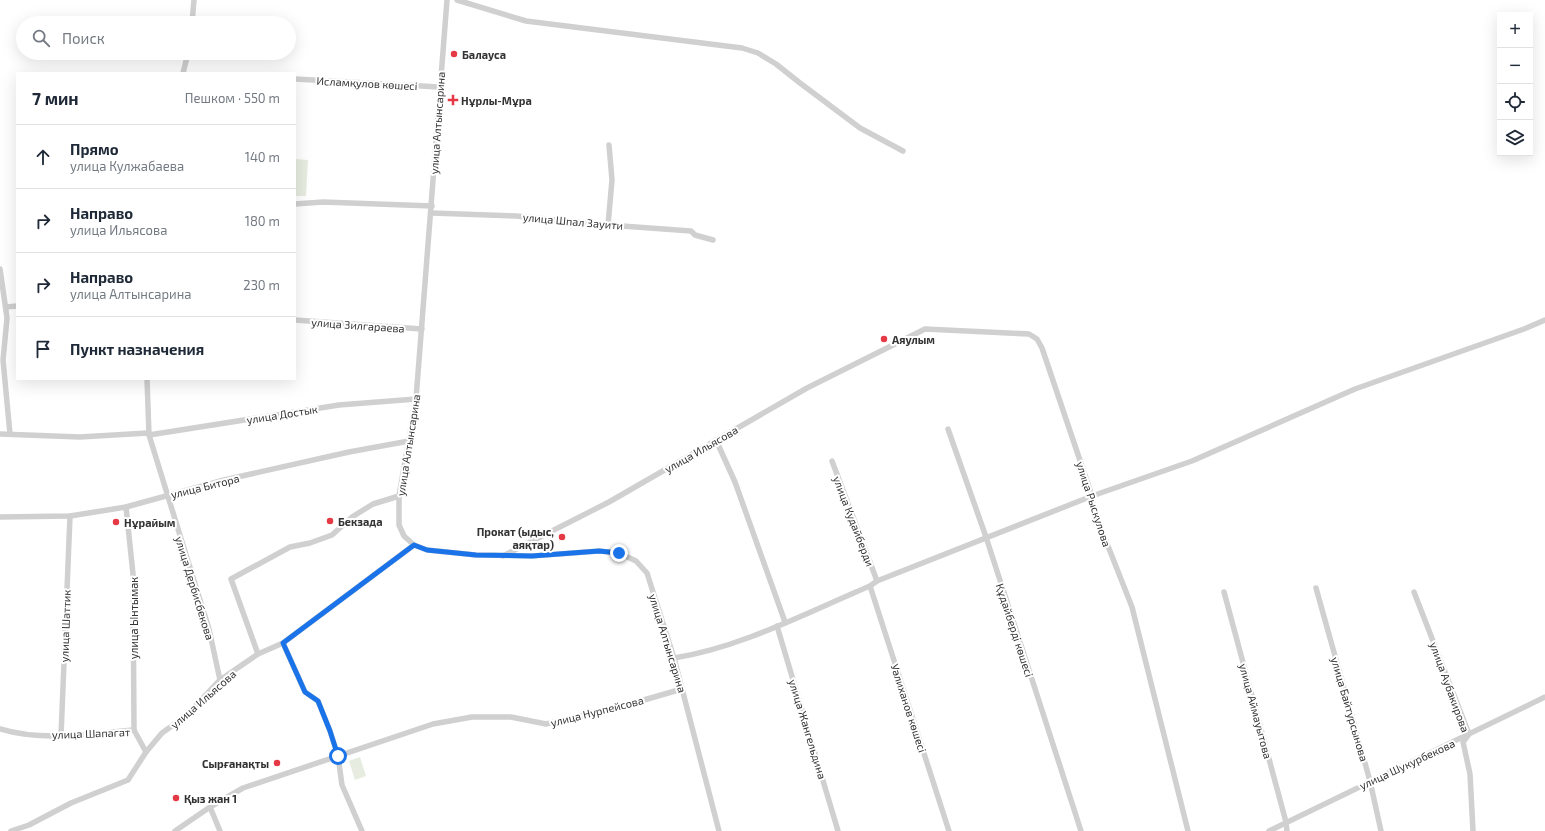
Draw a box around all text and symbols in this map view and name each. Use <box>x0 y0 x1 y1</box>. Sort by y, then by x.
map controls <box>1497 12 1533 156</box>
button: + <box>1497 12 1533 48</box>
search box <box>16 16 296 60</box>
icon: search <box>30 27 52 49</box>
text: Поиск <box>62 29 105 47</box>
place label: Балауса <box>462 48 506 61</box>
button: − <box>1497 48 1533 84</box>
marker: Балауса <box>449 49 459 59</box>
street label: улица Алтынсарина <box>427 71 448 175</box>
street label: Исламқулов көшесі <box>316 74 418 93</box>
button: locate <box>1497 84 1533 120</box>
text: 7 мин <box>32 88 79 108</box>
text: Пешком · 550 m <box>185 90 280 106</box>
place label: Нұрлы-Мұра <box>461 94 532 107</box>
marker: Нұрлы-Мұра <box>448 95 458 105</box>
button: layers <box>1497 120 1533 156</box>
text: Прямо <box>70 140 119 158</box>
icon: ahead <box>32 146 54 168</box>
text: 140 m <box>245 149 280 165</box>
text: улица Кулжабаева <box>70 158 184 174</box>
text: Направо <box>70 204 133 222</box>
icon: right <box>32 210 54 232</box>
street label: улица Шпал Зауити <box>522 210 624 233</box>
text: 180 m <box>245 213 280 229</box>
text: улица Ильясова <box>70 222 167 238</box>
text: Направо <box>70 268 133 286</box>
icon: right <box>32 274 54 296</box>
text: 230 m <box>243 277 280 293</box>
text: улица Алтынсарина <box>70 286 191 302</box>
street label: улица Зилгараева <box>311 315 405 336</box>
place label: Аяулым <box>892 333 935 346</box>
marker: Аяулым <box>879 334 889 344</box>
icon: arrive <box>32 338 54 360</box>
text: Пункт назначения <box>70 340 204 358</box>
street label: улица Алтынсарина <box>394 393 423 497</box>
street label: улица Достык <box>246 402 319 427</box>
street label: улица Ильясова <box>662 423 740 476</box>
street label: улица Рыскулова <box>1073 460 1114 549</box>
street label: улица Битора <box>169 471 241 502</box>
street label: улица Кудайберди <box>830 474 877 568</box>
place label: Бекзада <box>338 515 383 528</box>
place label: Нұрайым <box>124 516 176 529</box>
marker: Бекзада <box>325 516 335 526</box>
marker: Нұрайым <box>111 517 121 527</box>
place label: Прокат (ыдыс, аяқтар) <box>477 525 554 551</box>
marker: Прокат (ыдыс, аяқтар) <box>557 532 567 542</box>
street label: улица Дербисбекова <box>172 535 217 642</box>
route end <box>610 544 628 562</box>
street label: улица Ынтымак <box>127 577 141 659</box>
street label: Құдайберді көшесі <box>994 582 1036 678</box>
street label: улица Шаттик <box>57 589 74 663</box>
street label: улица Алтынсарина <box>646 592 689 694</box>
street label: улица Аубакирова <box>1427 640 1472 734</box>
street label: улица Байтурсынова <box>1328 655 1371 763</box>
street label: Уәлиханов көшесі <box>889 662 929 754</box>
street label: улица Аймауытова <box>1236 662 1275 760</box>
street label: улица Ильясова <box>168 667 239 732</box>
street label: улица Жангельдина <box>786 677 829 781</box>
street label: улица Нурпейсова <box>549 693 645 730</box>
street label: улица Шапагат <box>52 725 131 742</box>
street label: улица Шукурбекова <box>1357 736 1457 793</box>
route start <box>329 747 347 765</box>
place label: Сырғанақты <box>202 757 269 770</box>
marker: Сырғанақты <box>272 758 282 768</box>
place label: Қыз жан 1 <box>184 792 237 805</box>
marker: Қыз жан 1 <box>171 793 181 803</box>

